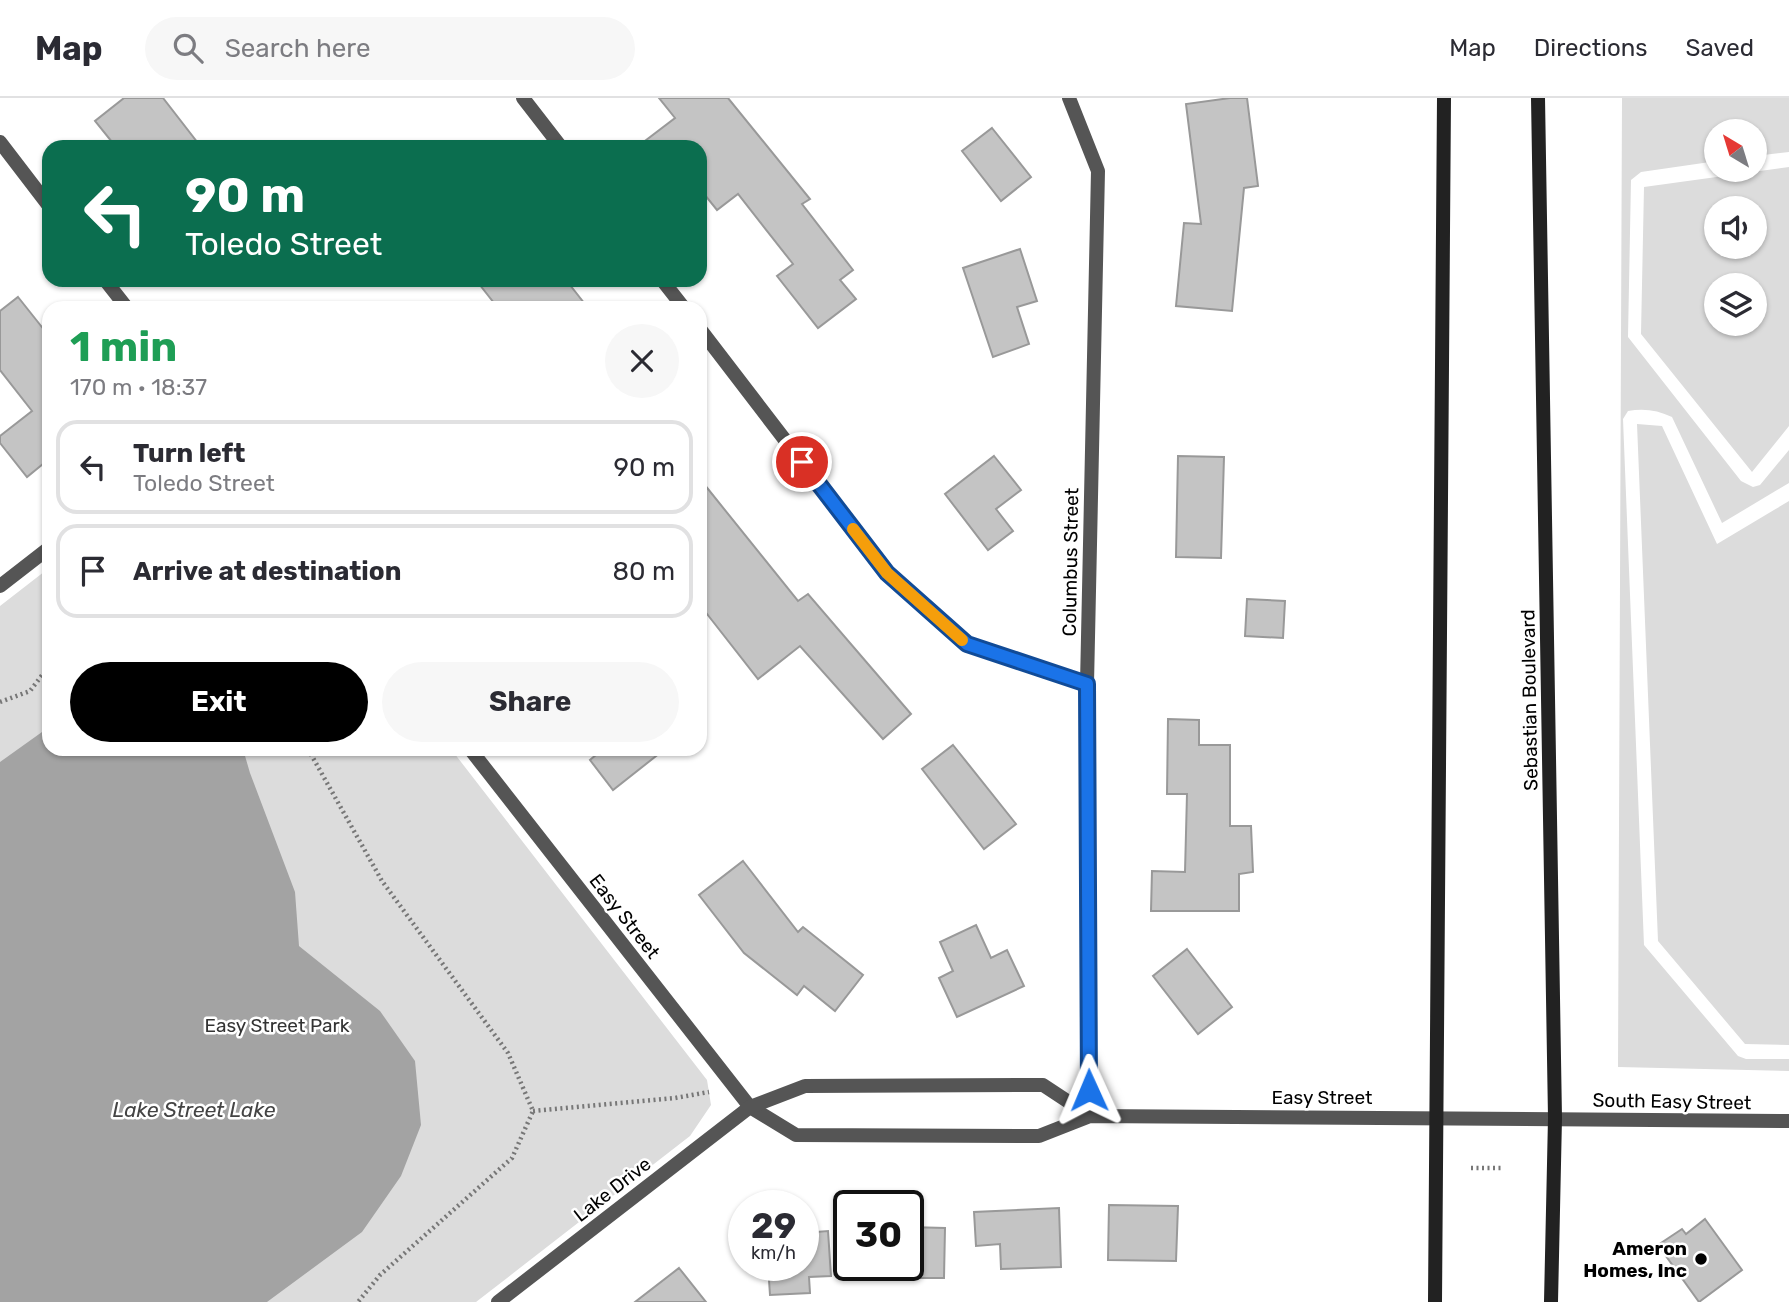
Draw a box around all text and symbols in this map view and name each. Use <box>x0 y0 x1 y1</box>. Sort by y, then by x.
search box <box>145 17 635 80</box>
text: Map <box>35 29 103 68</box>
icon: search <box>169 29 207 67</box>
text: Search here <box>225 33 370 64</box>
text: Map <box>1449 34 1496 62</box>
text: Directions <box>1534 34 1647 62</box>
text: Saved <box>1685 34 1754 62</box>
north arrow <box>1704 119 1768 182</box>
map controls <box>1704 119 1767 336</box>
text: 90 m <box>185 166 305 224</box>
icon: left <box>70 168 161 259</box>
button: sound <box>1704 196 1767 259</box>
text: Toledo Street <box>185 225 382 263</box>
button: layers <box>1704 273 1767 336</box>
text: 1 min <box>70 322 177 372</box>
button: close <box>605 324 679 398</box>
text: 170 m · 18:37 <box>70 373 207 401</box>
pin <box>772 432 832 492</box>
text: Turn left <box>133 438 245 469</box>
icon: arrive <box>783 443 821 481</box>
icon: left <box>74 448 112 486</box>
text: 90 m <box>614 452 675 483</box>
text: Toledo Street <box>133 469 275 497</box>
street label: Columbus Street <box>1058 487 1083 636</box>
icon: arrive <box>74 552 112 590</box>
text: Arrive at destination <box>133 556 401 587</box>
text: 80 m <box>612 556 675 587</box>
street label: Sebastian Boulevard <box>1516 609 1543 791</box>
button: Exit <box>70 662 368 742</box>
button: Share <box>382 662 679 742</box>
street label: Easy Street <box>584 869 665 964</box>
park label: Easy Street Park <box>204 1014 350 1037</box>
position arrow <box>1052 1053 1126 1127</box>
street label: Easy Street <box>1272 1086 1373 1109</box>
street label: South Easy Street <box>1592 1089 1752 1114</box>
water label: Lake Street Lake <box>113 1097 276 1122</box>
street label: Lake Drive <box>569 1152 655 1227</box>
speed limit sign: 30 <box>833 1190 924 1281</box>
text: 29 <box>751 1205 796 1247</box>
place label: Ameron Homes, Inc <box>1583 1237 1687 1282</box>
text: km/h <box>751 1242 796 1264</box>
marker: Ameron Homes, Inc <box>1693 1251 1709 1267</box>

